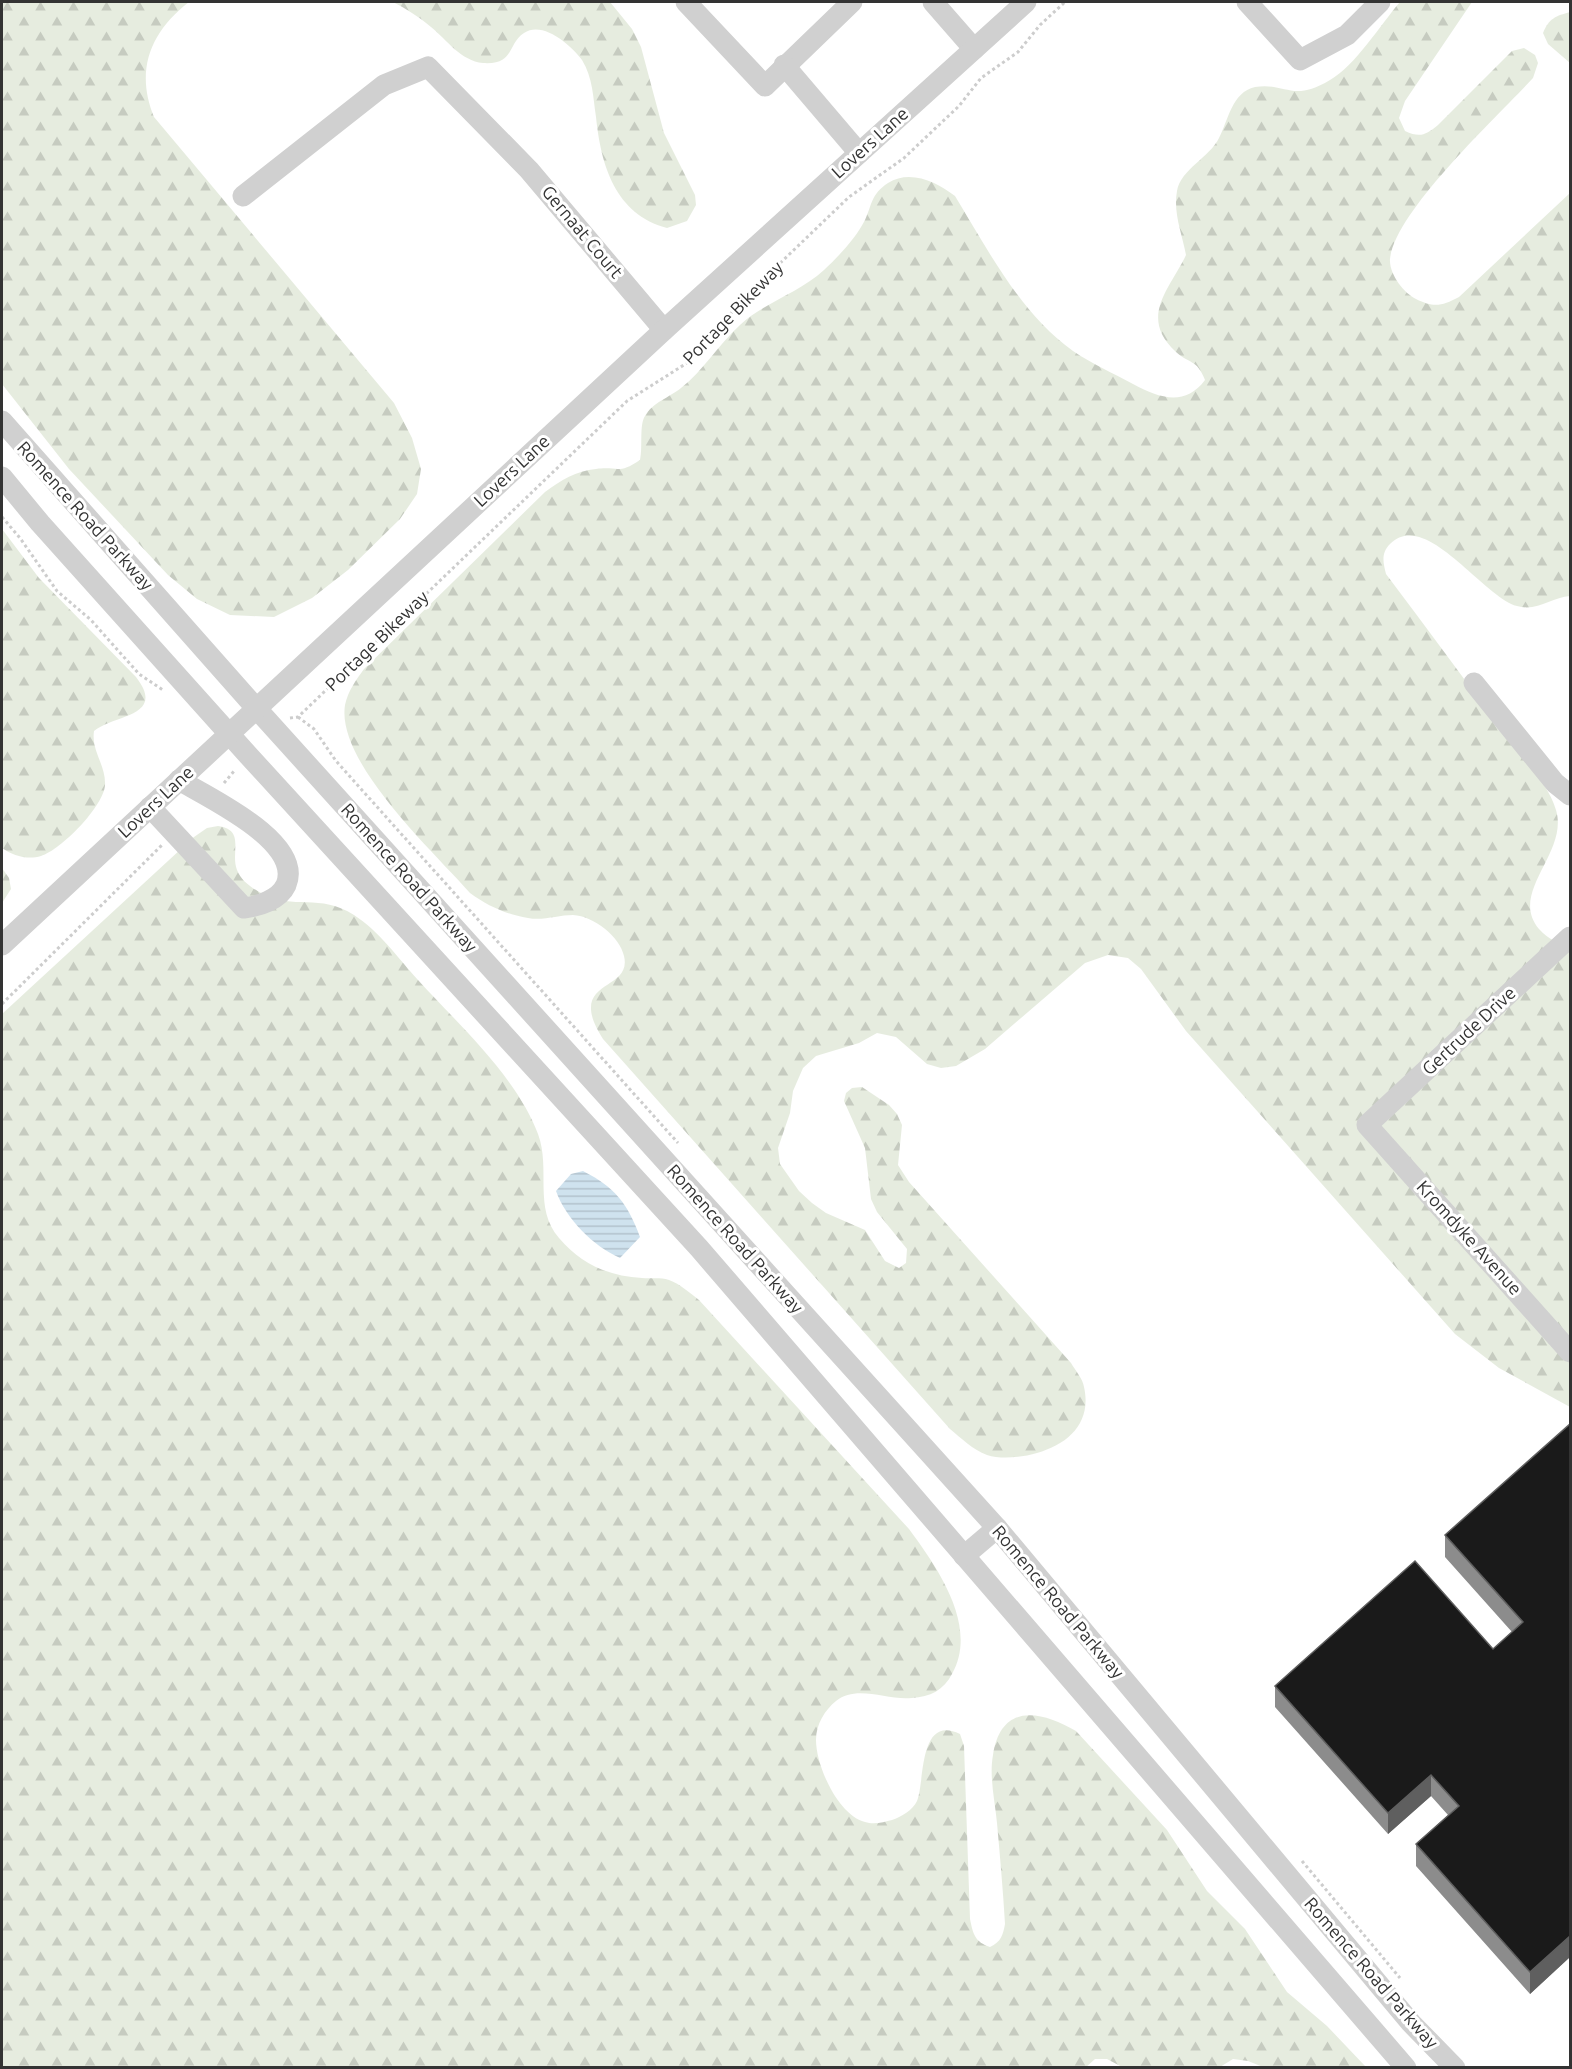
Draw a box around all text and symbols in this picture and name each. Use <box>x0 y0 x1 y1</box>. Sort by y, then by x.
street label: Lovers Lane <box>827 103 912 182</box>
street label: Gernaat Court <box>538 181 627 282</box>
street label: Portage Bikeway <box>678 257 787 368</box>
street label: Lovers Lane <box>469 430 553 510</box>
street label: Romence Road Parkway <box>14 437 158 594</box>
street label: Portage Bikeway <box>321 586 432 694</box>
street label: Lovers Lane <box>113 761 197 841</box>
street label: Romence Road Parkway <box>338 799 482 956</box>
street label: Gertrude Drive <box>1418 982 1519 1079</box>
street label: Romence Road Parkway <box>664 1160 808 1317</box>
street label: Kromdyke Avenue <box>1413 1176 1526 1298</box>
street label: Romence Road Parkway <box>989 1521 1129 1682</box>
street label: Romence Road Parkway <box>1301 1893 1443 2052</box>

